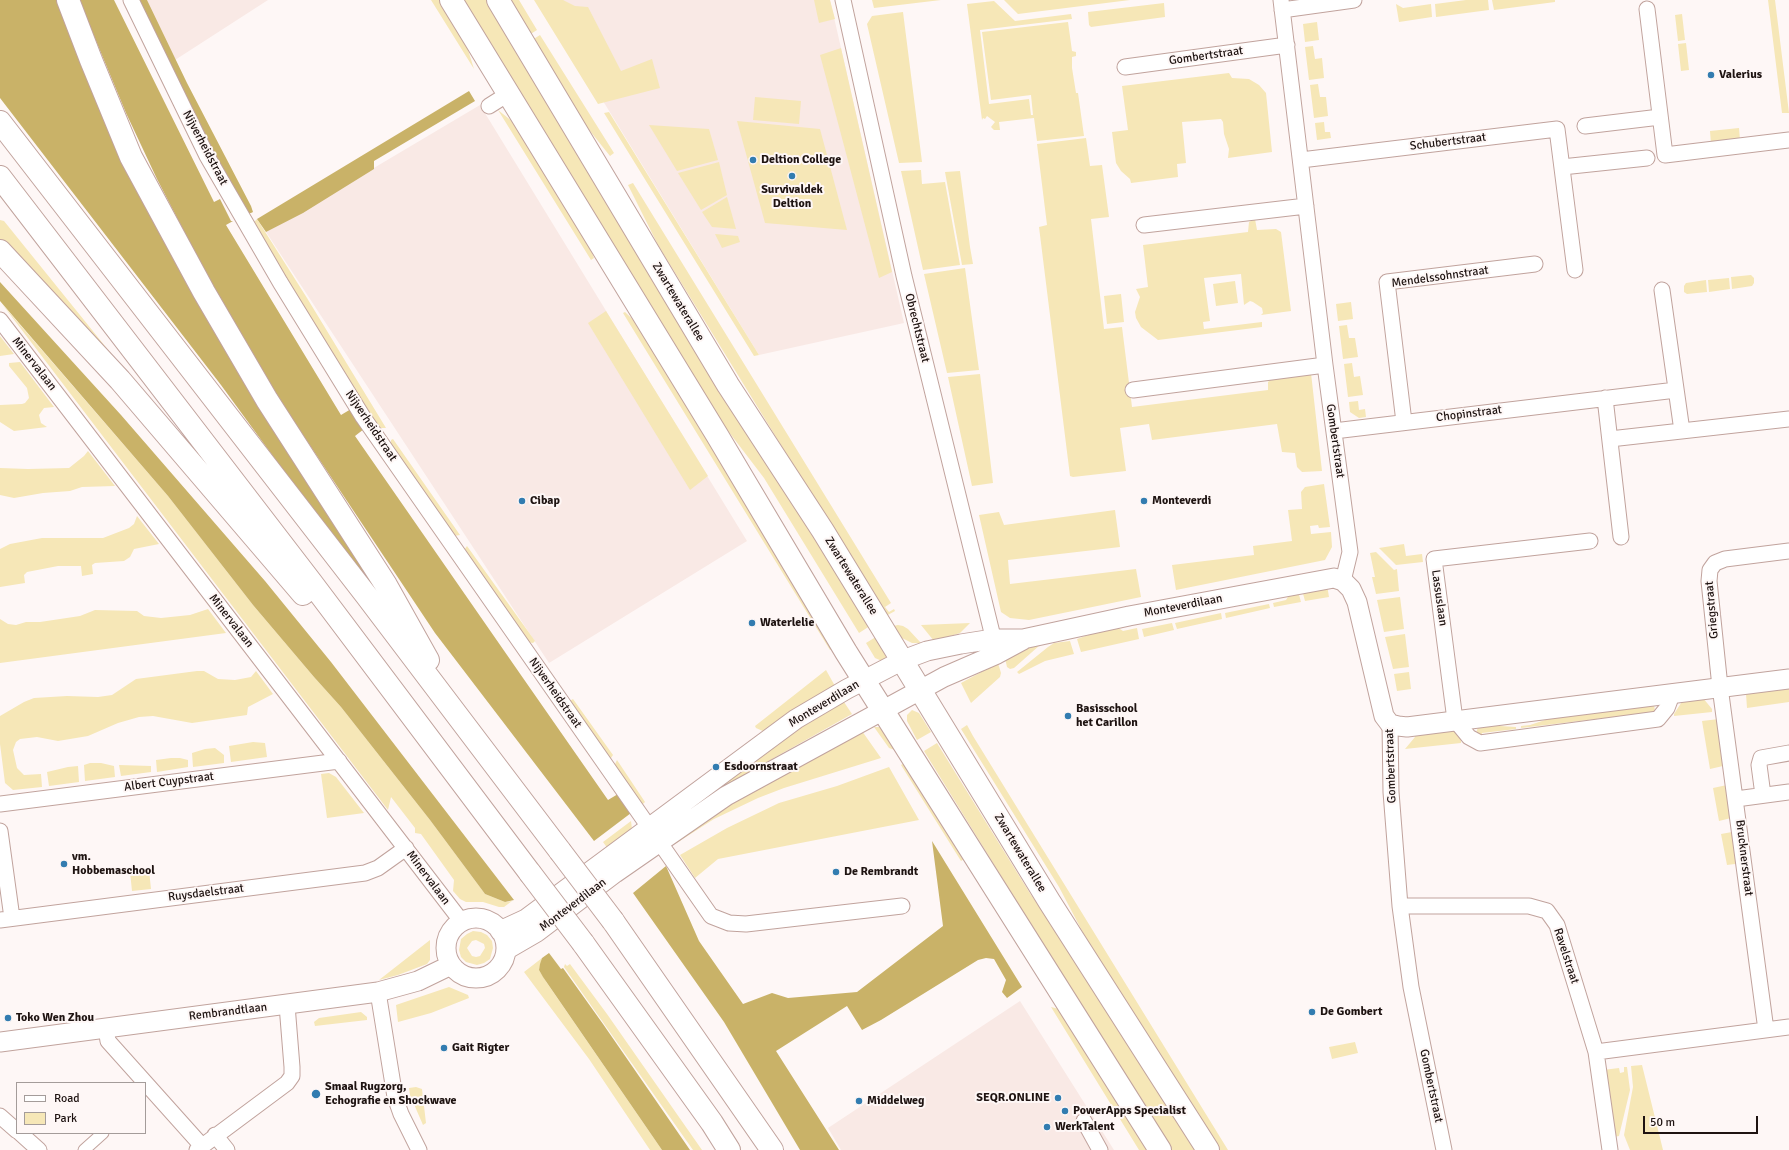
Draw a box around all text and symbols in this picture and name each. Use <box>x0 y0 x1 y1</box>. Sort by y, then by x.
street label: Gombertstraat <box>1168 44 1244 68</box>
place label: Valerius <box>1719 68 1762 82</box>
marker: Valerius <box>1706 70 1716 80</box>
street label: Nijverheidstraat <box>179 108 231 188</box>
street label: Schubertstraat <box>1409 130 1487 154</box>
place label: Deltion College <box>761 153 841 167</box>
marker: Deltion College <box>748 155 758 165</box>
marker: Survivaldek Deltion <box>787 171 797 181</box>
place label: Survivaldek Deltion <box>761 183 823 211</box>
street label: Zwartewaterallee <box>649 260 707 344</box>
street label: Mendelssohnstraat <box>1390 263 1490 291</box>
street label: Obrechtstraat <box>901 292 933 364</box>
street label: Minervalaan <box>9 334 59 394</box>
street label: Nijverheidstraat <box>342 388 400 464</box>
street label: Gombertstraat <box>1323 403 1347 479</box>
street label: Chopinstraat <box>1435 403 1503 425</box>
place label: Cibap <box>530 494 560 508</box>
place label: Monteverdi <box>1152 494 1211 508</box>
marker: Cibap <box>517 496 527 506</box>
marker: Monteverdi <box>1139 496 1149 506</box>
street label: Zwartewaterallee <box>821 534 881 618</box>
street label: Lassuslaan <box>1428 569 1450 627</box>
street label: Griegstraat <box>1702 581 1722 639</box>
street label: Minervalaan <box>206 591 256 651</box>
street label: Monteverdilaan <box>1142 591 1224 621</box>
place label: Waterlelie <box>760 616 814 630</box>
marker: Waterlelie <box>747 618 757 628</box>
street label: Nijverheidstraat <box>525 655 585 731</box>
street label: Monteverdilaan <box>786 677 862 731</box>
place label: Basisschool het Carillon <box>1076 702 1138 730</box>
marker: Basisschool het Carillon <box>1063 711 1073 721</box>
street label: Gombertstraat <box>1383 728 1399 804</box>
place label: Esdoornstraat <box>724 760 798 774</box>
marker: Esdoornstraat <box>711 762 721 772</box>
street label: Albert Cuypstraat <box>123 769 215 795</box>
street label: Zwartewaterallee <box>991 811 1049 895</box>
street label: Brucknerstraat <box>1732 819 1756 897</box>
street label: Minervalaan <box>403 848 453 908</box>
place label: vm. Hobbemaschool <box>72 850 155 878</box>
marker: vm. Hobbemaschool <box>59 859 69 869</box>
place label: De Rembrandt <box>844 865 918 879</box>
marker: De Rembrandt <box>831 867 841 877</box>
street label: Monteverdilaan <box>537 875 609 935</box>
street label: Ruysdaelstraat <box>167 881 245 905</box>
street label: Ravelstraat <box>1550 926 1582 986</box>
street label: Rembrandtlaan <box>188 1000 268 1024</box>
place label: De Gombert <box>1320 1005 1383 1019</box>
marker: De Gombert <box>1307 1007 1317 1017</box>
place label: Toko Wen Zhou <box>16 1011 94 1025</box>
marker: Toko Wen Zhou <box>3 1013 13 1023</box>
place label: Gait Rigter <box>452 1041 509 1055</box>
marker: Gait Rigter <box>439 1043 449 1053</box>
street label: Gombertstraat <box>1416 1048 1446 1124</box>
place label: Smaal Rugzorg, Echografie en Shockwave <box>325 1080 457 1108</box>
legend <box>16 1082 146 1134</box>
marker: Smaal Rugzorg, Echografie en Shockwave <box>310 1088 322 1100</box>
text: Road <box>54 1091 80 1106</box>
place label: SEQR.ONLINE <box>976 1091 1050 1105</box>
marker: SEQR.ONLINE <box>1053 1093 1063 1103</box>
place label: Middelweg <box>867 1094 925 1108</box>
marker: Middelweg <box>854 1096 864 1106</box>
place label: PowerApps Specialist <box>1073 1104 1186 1118</box>
marker: PowerApps Specialist <box>1060 1106 1070 1116</box>
scale bar <box>1645 1108 1760 1134</box>
text: Park <box>54 1111 77 1126</box>
text: 50 m <box>1650 1115 1675 1130</box>
place label: WerkTalent <box>1055 1120 1114 1134</box>
marker: WerkTalent <box>1042 1122 1052 1132</box>

